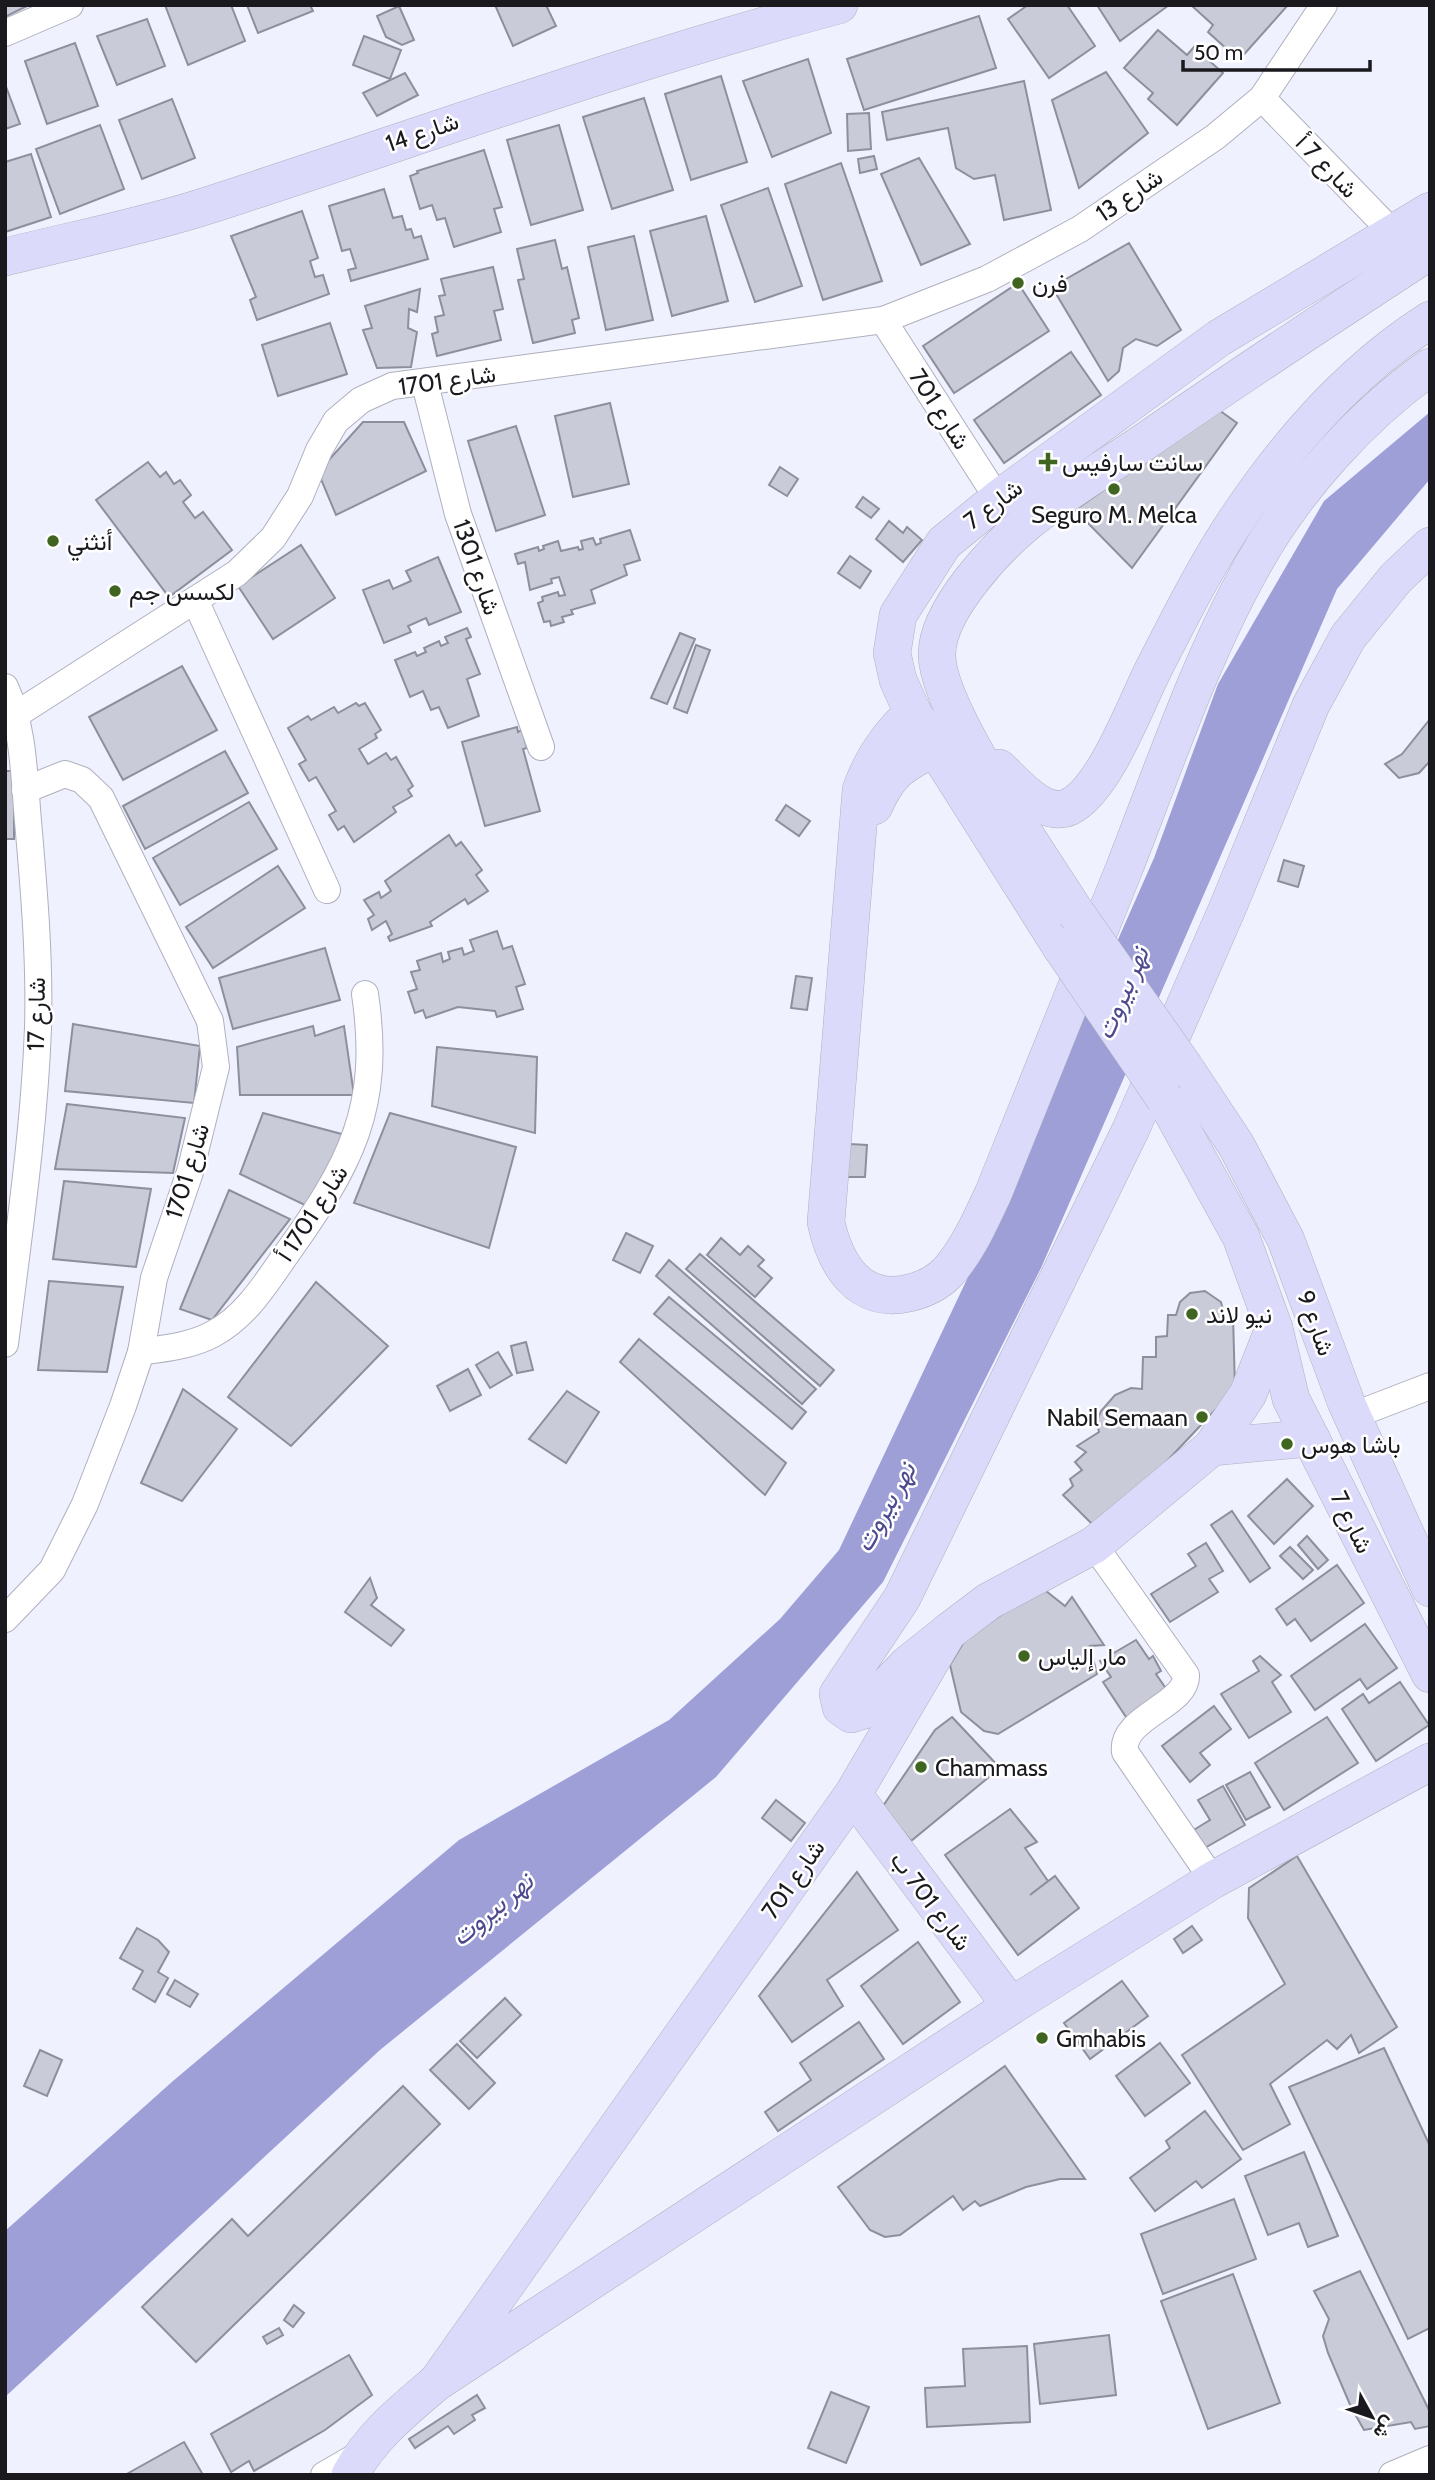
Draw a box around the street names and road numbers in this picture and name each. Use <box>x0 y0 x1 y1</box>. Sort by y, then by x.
street label: شارع 14 <box>382 106 463 160</box>
street label: شارع 7 أ <box>1288 128 1364 205</box>
street label: شارع 13 <box>1090 162 1169 230</box>
street label: شارع 1701 <box>396 359 498 403</box>
street label: شارع 701 <box>902 363 977 456</box>
street label: شارع 7 <box>958 473 1029 537</box>
street label: شارع 1301 <box>445 515 507 619</box>
street label: شارع 17 <box>21 977 53 1051</box>
street label: شارع 1701 <box>159 1120 217 1223</box>
street label: شارع 1701 أ <box>270 1159 355 1268</box>
street label: شارع 9 <box>1289 1286 1341 1360</box>
street label: شارع 7 <box>1323 1486 1379 1559</box>
street label: شارع 701 <box>755 1834 832 1925</box>
street label: شارع 701 ب <box>883 1846 978 1957</box>

